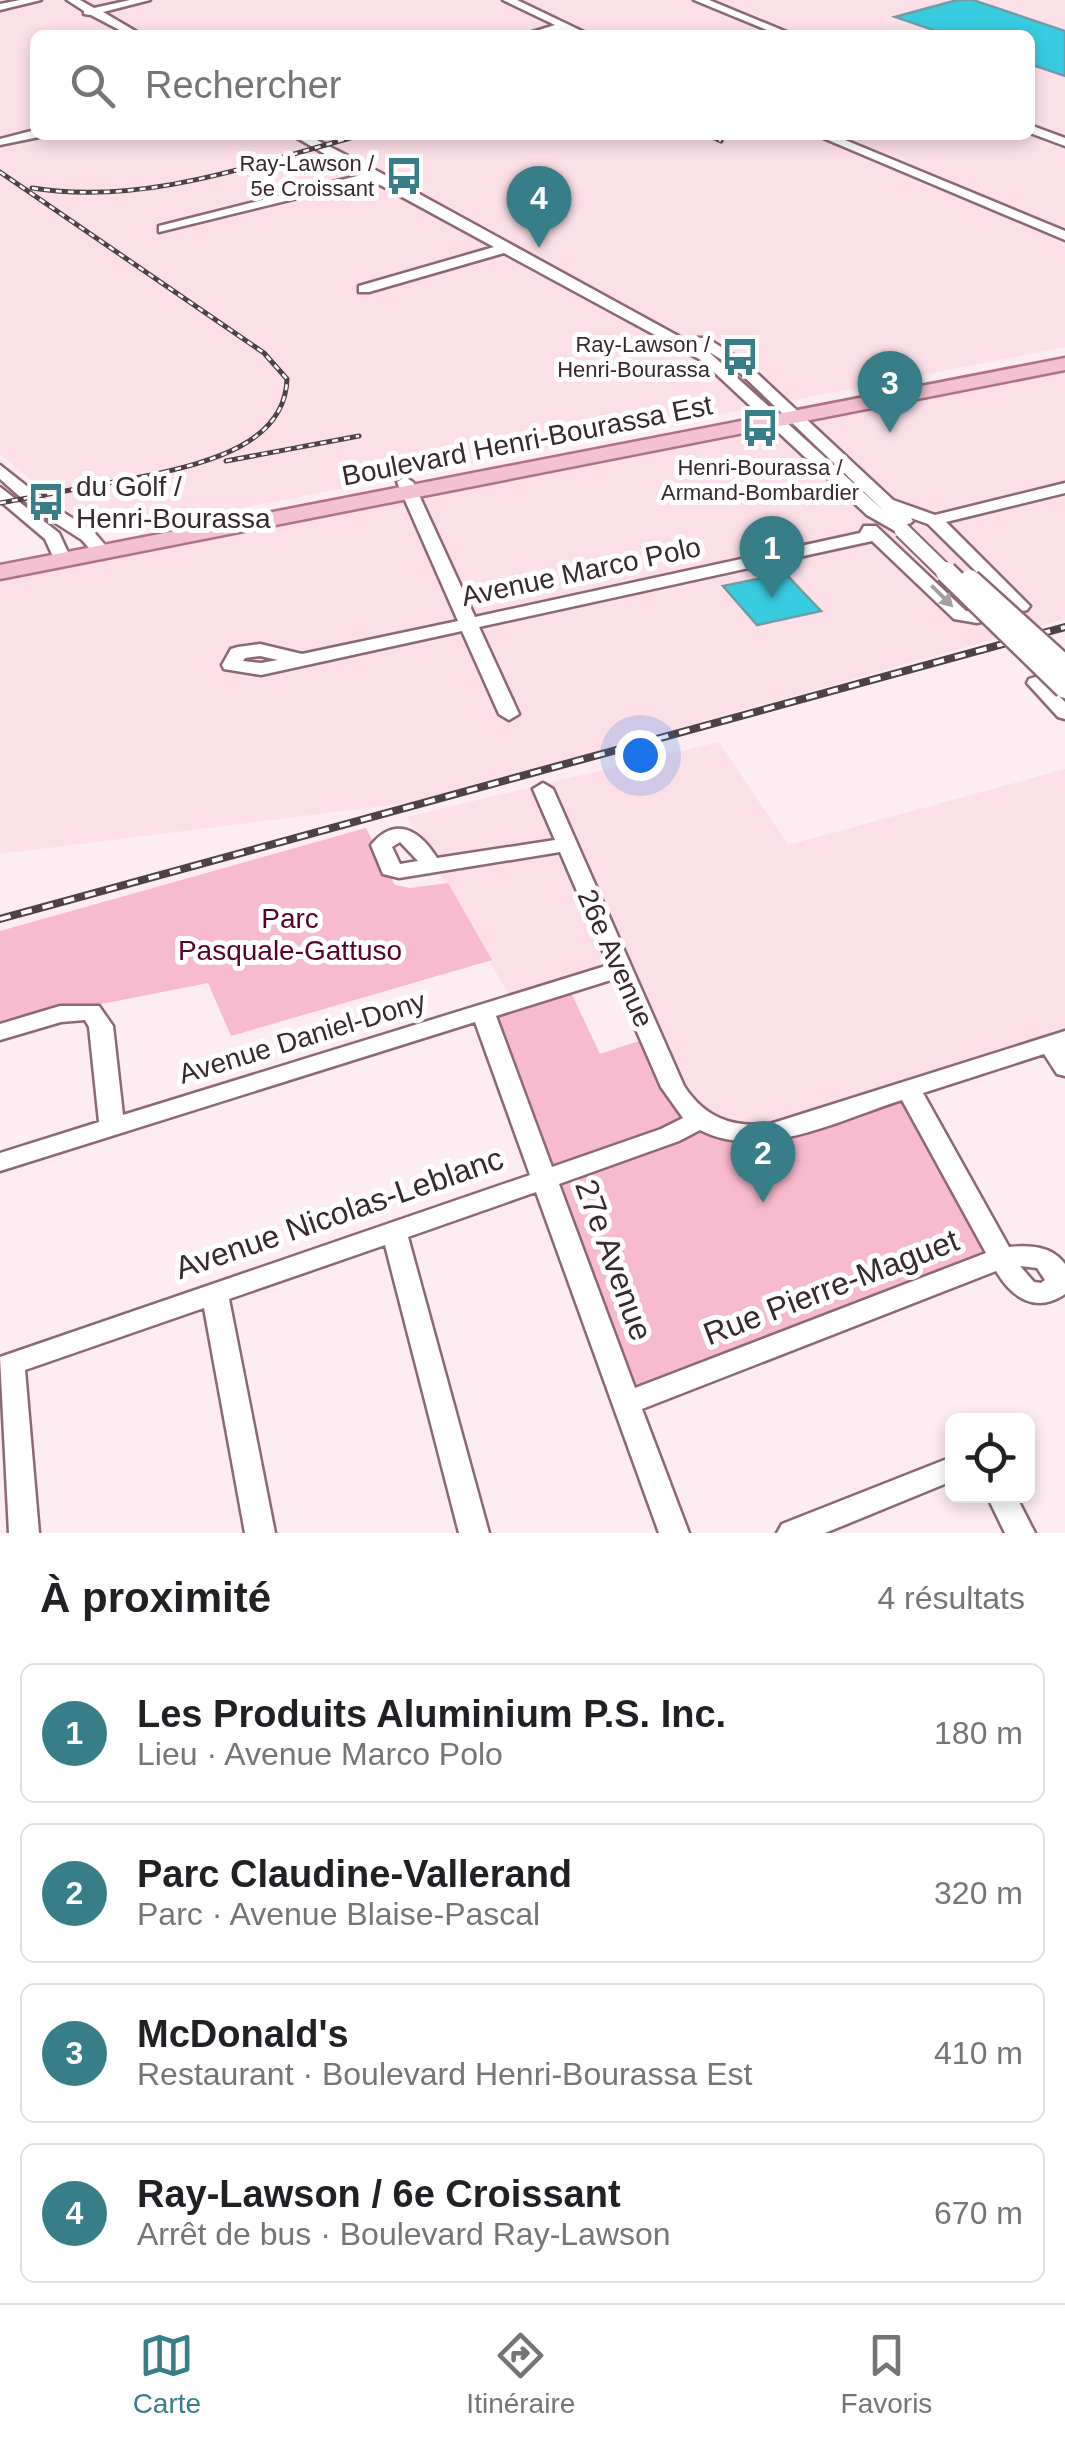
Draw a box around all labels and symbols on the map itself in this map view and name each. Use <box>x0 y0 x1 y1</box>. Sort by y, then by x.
place label: Ray-Lawson / 5e Croissant <box>239 151 375 201</box>
bus stop icon: Ray-Lawson / 5e Croissant <box>383 155 425 197</box>
pin: 4 <box>506 166 572 248</box>
place label: Ray-Lawson / Henri-Bourassa <box>557 332 711 382</box>
bus stop icon: Ray-Lawson / Henri-Bourassa <box>719 336 761 378</box>
pin: 3 <box>858 350 922 433</box>
street label: Boulevard Henri-Bourassa Est <box>339 389 715 492</box>
bus stop icon: Henri-Bourassa / Armand-Bombardier <box>739 407 781 449</box>
place label: Henri-Bourassa / Armand-Bombardier <box>661 455 859 505</box>
place label: du Golf / Henri-Bourassa <box>76 471 271 534</box>
bus stop icon: du Golf / Henri-Bourassa <box>25 481 67 523</box>
pin: 1 <box>740 516 804 598</box>
street label: Avenue Marco Polo <box>459 531 704 612</box>
one-way arrow <box>929 584 953 607</box>
your location <box>615 730 666 781</box>
street label: 26e Avenue <box>571 885 660 1032</box>
park label: Parc Pasquale-Gattuso <box>178 903 402 966</box>
street label: Avenue Daniel-Dony <box>175 985 429 1090</box>
pin: 2 <box>730 1120 796 1203</box>
street label: Avenue Nicolas-Leblanc <box>170 1140 508 1286</box>
street label: 27e Avenue <box>568 1175 660 1345</box>
street label: Rue Pierre-Maguet <box>698 1222 964 1352</box>

